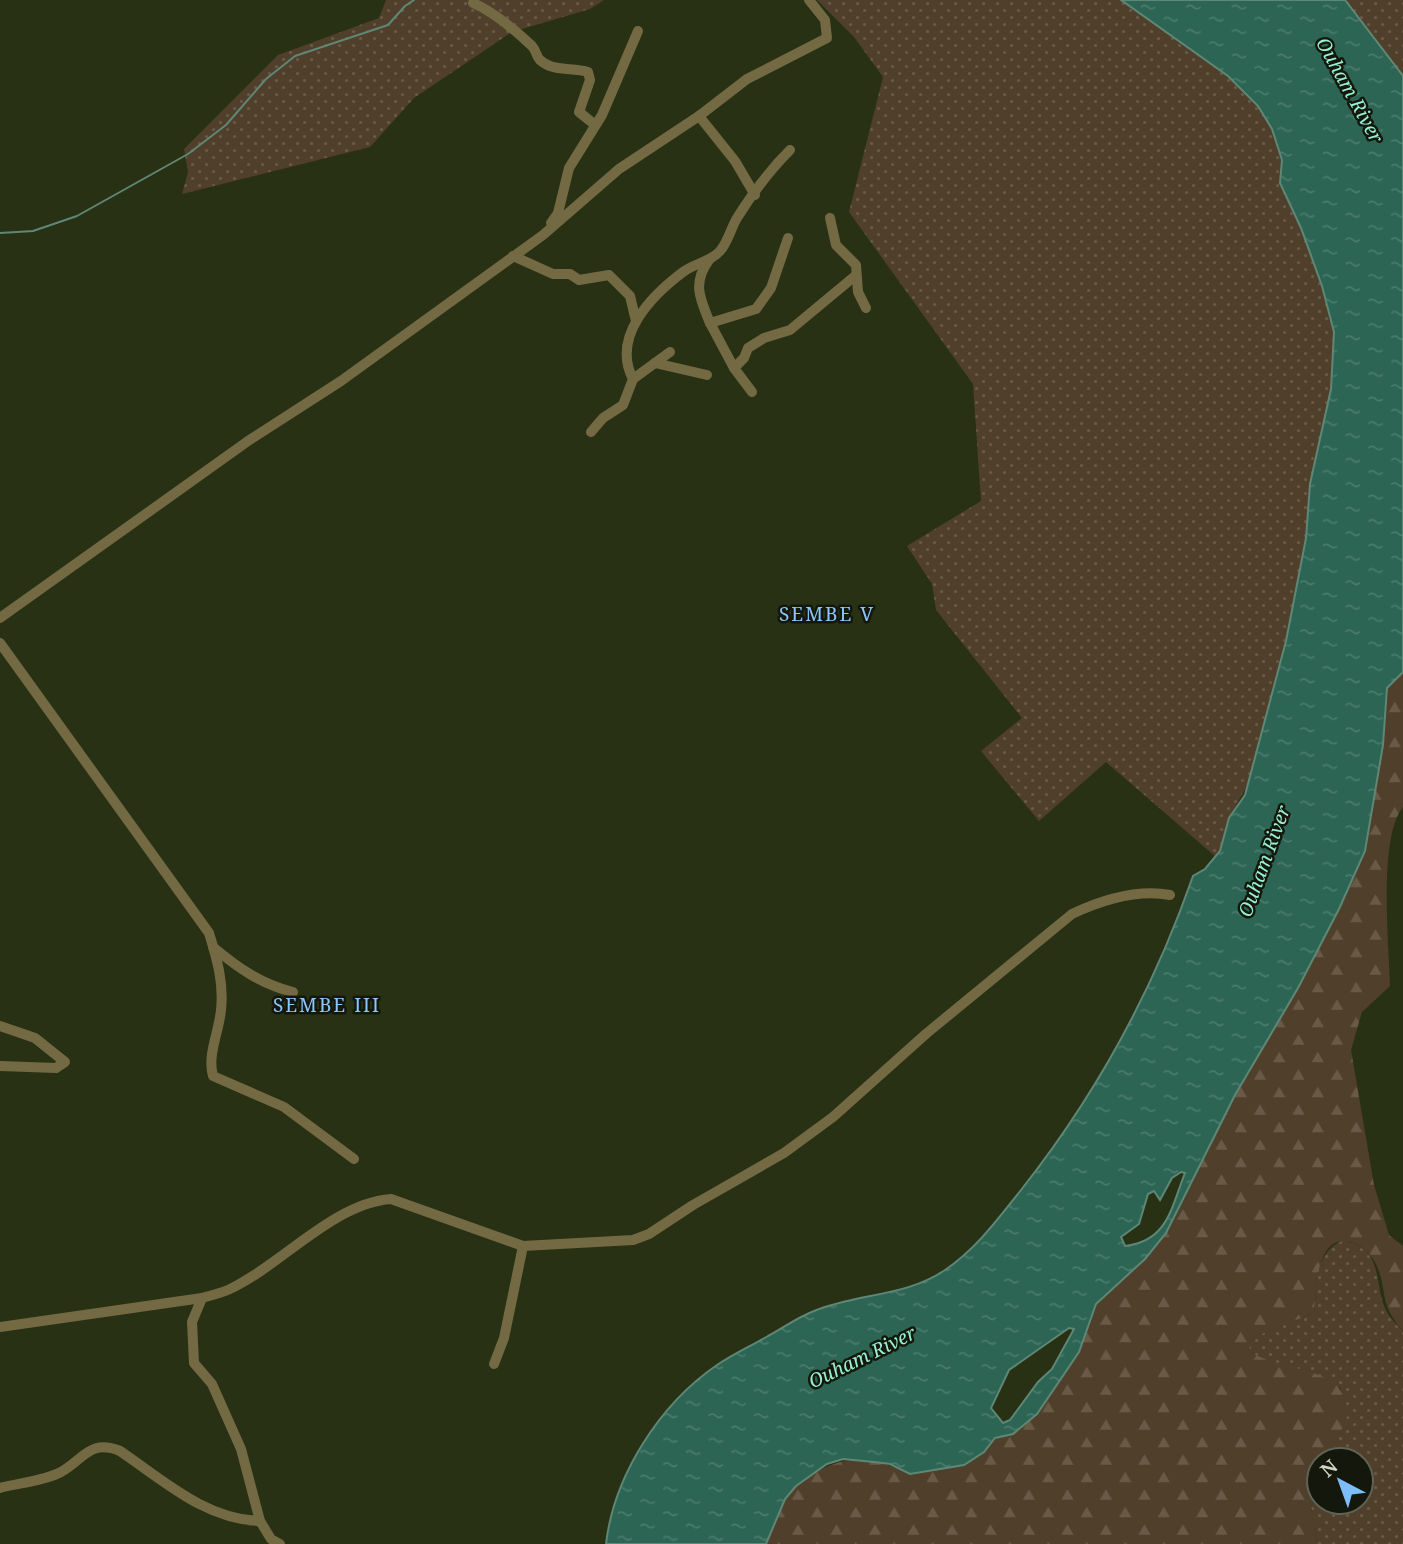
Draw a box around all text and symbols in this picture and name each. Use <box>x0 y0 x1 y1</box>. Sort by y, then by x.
water label: Ouham River <box>1310 33 1390 147</box>
district label: SEMBE V <box>779 601 875 627</box>
water label: Ouham River <box>1232 802 1296 920</box>
district label: SEMBE III <box>273 992 381 1018</box>
water label: Ouham River <box>804 1320 920 1394</box>
north arrow <box>1305 1446 1375 1516</box>
text: N <box>1315 1453 1343 1483</box>

